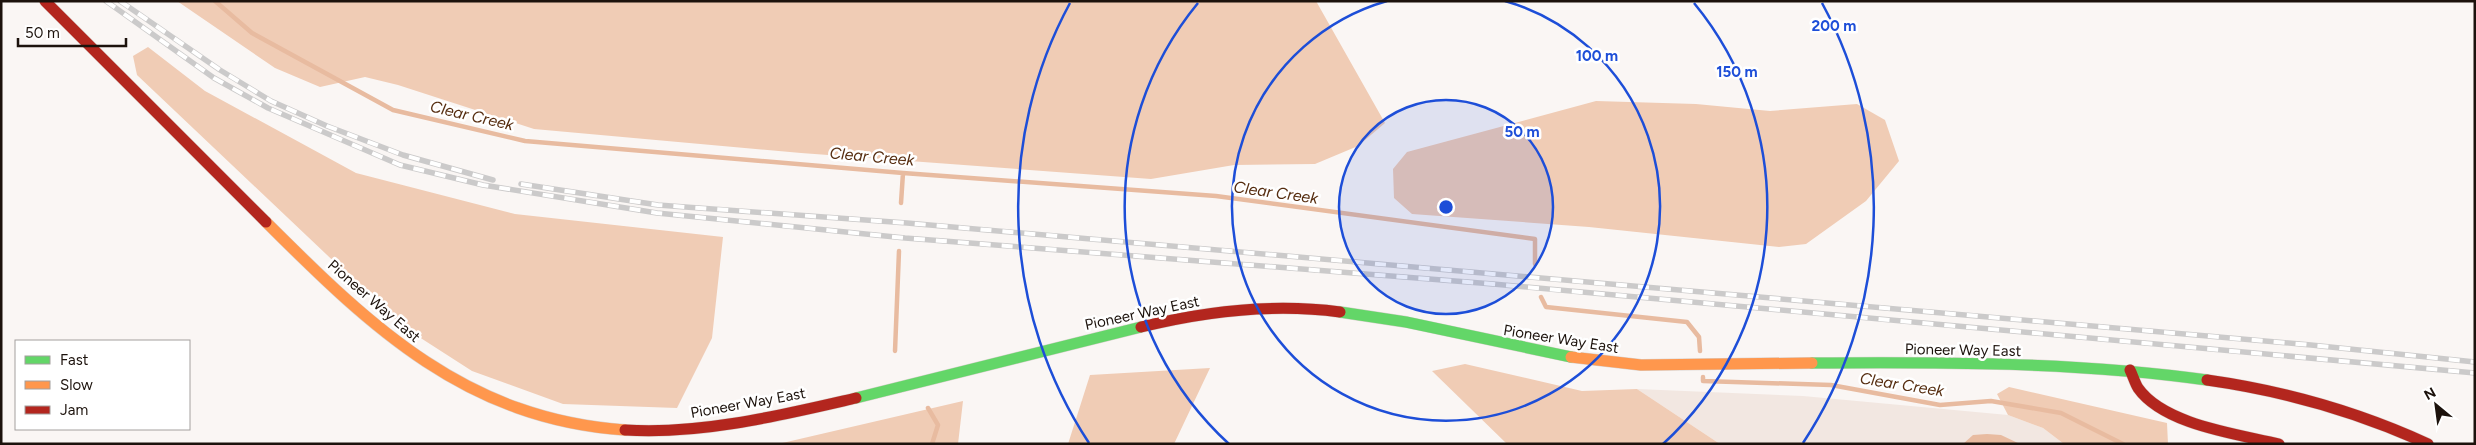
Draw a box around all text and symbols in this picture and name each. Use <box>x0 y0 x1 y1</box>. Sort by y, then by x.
scale bar <box>18 15 125 47</box>
text: 200 m <box>1812 17 1856 35</box>
text: 50 m <box>25 24 60 42</box>
text: 100 m <box>1576 47 1618 65</box>
text: 150 m <box>1716 63 1758 81</box>
water label: Clear Creek <box>428 97 517 135</box>
text: 50 m <box>1504 123 1540 141</box>
water label: Clear Creek <box>829 143 916 170</box>
water label: Clear Creek <box>1233 177 1321 208</box>
centre of rings <box>1437 198 1455 216</box>
street label: Pioneer Way East <box>324 256 424 346</box>
street label: Pioneer Way East <box>1083 292 1201 334</box>
street label: Pioneer Way East <box>1502 321 1620 357</box>
legend <box>15 340 190 430</box>
street label: Pioneer Way East <box>1905 340 2022 360</box>
text: Fast <box>60 351 89 369</box>
water label: Clear Creek <box>1859 368 1947 401</box>
text: Slow <box>60 376 93 394</box>
north arrow <box>2411 380 2461 430</box>
street label: Pioneer Way East <box>689 384 807 422</box>
text: N <box>2421 384 2439 404</box>
text: Jam <box>60 401 88 419</box>

